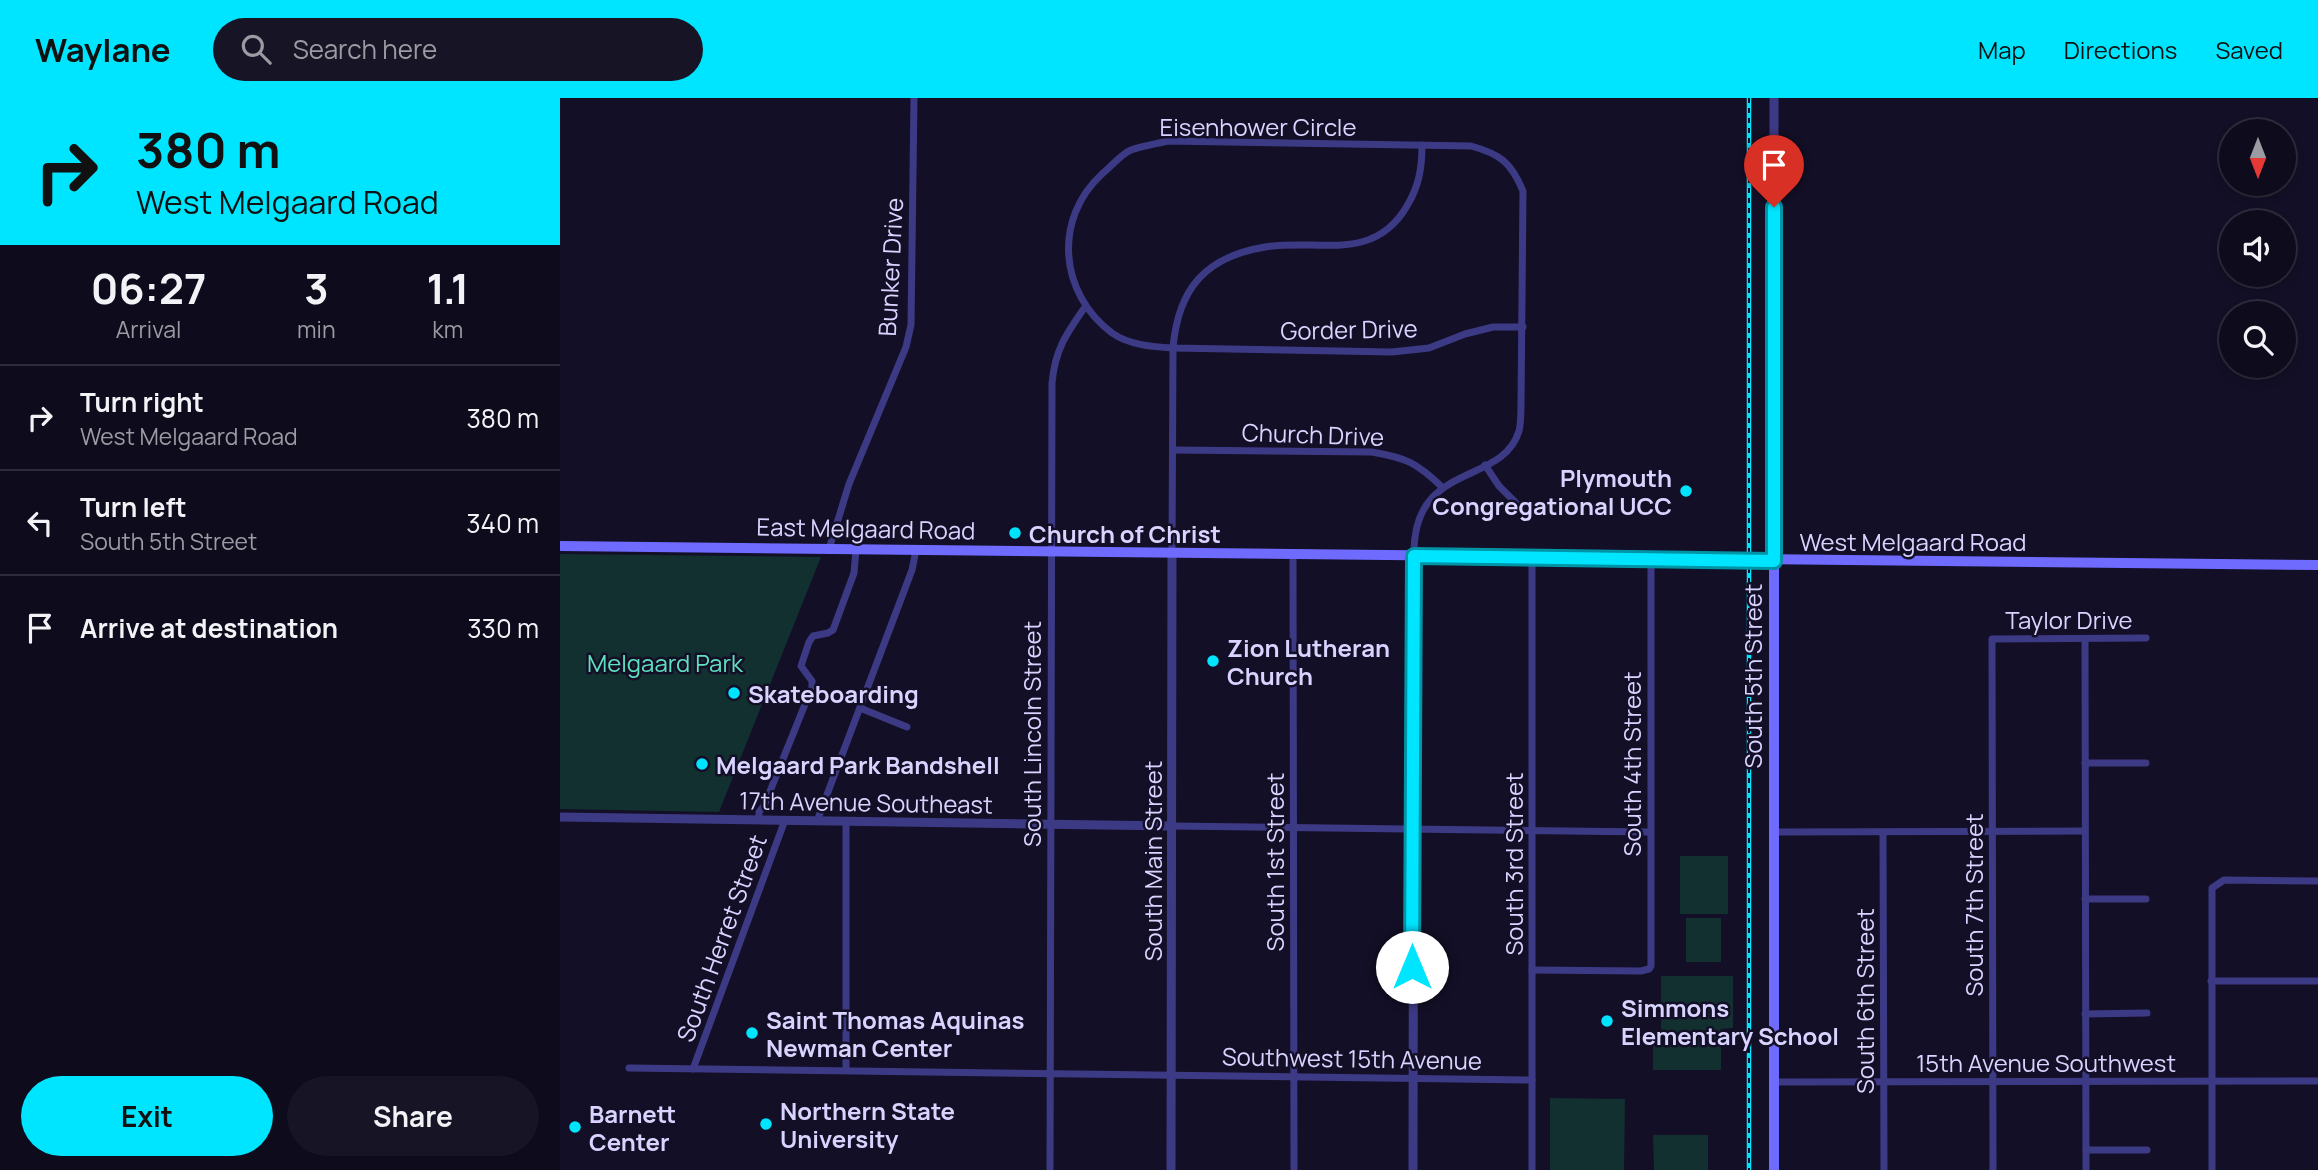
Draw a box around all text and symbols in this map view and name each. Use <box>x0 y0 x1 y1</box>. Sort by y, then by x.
search box <box>213 18 703 81</box>
text: Waylane <box>35 27 171 72</box>
icon: search <box>237 30 275 68</box>
text: Search here <box>293 31 437 67</box>
text: Map <box>1978 33 2026 66</box>
text: Directions <box>2064 33 2177 66</box>
text: Saved <box>2215 33 2283 66</box>
street label: Eisenhower Circle <box>1160 110 1356 143</box>
text: 380 m <box>136 116 281 183</box>
north arrow <box>2219 119 2296 196</box>
map controls <box>2219 119 2296 378</box>
icon: right <box>21 126 112 217</box>
pin <box>1744 135 1804 207</box>
icon: arrive <box>1755 146 1793 184</box>
text: West Melgaard Road <box>136 180 439 224</box>
street label: Bunker Drive <box>870 197 910 337</box>
button: sound <box>2219 210 2296 287</box>
text: 06:27 <box>91 259 206 317</box>
text: 3 <box>304 259 329 317</box>
text: 1.1 <box>426 259 469 317</box>
button: search <box>2219 301 2296 378</box>
street label: Gorder Drive <box>1280 311 1418 347</box>
text: Arrival <box>116 313 181 345</box>
text: min <box>297 313 336 345</box>
text: km <box>432 313 463 345</box>
text: Turn right <box>80 384 204 420</box>
icon: right <box>21 399 59 437</box>
text: 380 m <box>466 400 539 436</box>
street label: Church Drive <box>1241 415 1385 453</box>
text: West Melgaard Road <box>80 420 298 452</box>
place label: Plymouth Congregational UCC <box>1432 461 1672 522</box>
marker: Plymouth Congregational UCC <box>1678 483 1694 499</box>
text: Turn left <box>80 489 187 525</box>
icon: left <box>21 504 59 542</box>
text: 340 m <box>466 505 539 541</box>
street label: East Melgaard Road <box>756 510 976 546</box>
place label: Church of Christ <box>1029 517 1221 550</box>
text: South 5th Street <box>80 525 257 557</box>
marker: Church of Christ <box>1007 525 1023 541</box>
street label: West Melgaard Road <box>1799 525 2027 558</box>
street label: South 5th Street <box>1736 584 1769 768</box>
street label: Taylor Drive <box>2005 603 2133 636</box>
icon: arrive <box>21 609 59 647</box>
text: Arrive at destination <box>80 610 338 646</box>
text: 330 m <box>467 610 539 646</box>
street label: South Lincoln Street <box>1015 621 1048 847</box>
place label: Zion Lutheran Church <box>1227 631 1390 692</box>
park label: Melgaard Park <box>587 646 744 679</box>
marker: Zion Lutheran Church <box>1205 653 1221 669</box>
street label: South 4th Street <box>1615 671 1648 857</box>
place label: Skateboarding <box>748 677 919 710</box>
marker: Skateboarding <box>726 685 742 701</box>
place label: Melgaard Park Bandshell <box>716 748 1000 781</box>
marker: Melgaard Park Bandshell <box>694 756 710 772</box>
street label: South Main Street <box>1136 761 1169 961</box>
street label: South 3rd Street <box>1497 772 1530 956</box>
street label: South 1st Street <box>1258 773 1291 951</box>
street label: 17th Avenue Southeast <box>739 783 993 821</box>
street label: South 7th Street <box>1957 813 1990 997</box>
street label: South Herret Street <box>668 830 774 1046</box>
street label: South 6th Street <box>1848 908 1881 1094</box>
position arrow <box>1375 930 1449 1004</box>
place label: Simmons Elementary School <box>1621 991 1839 1052</box>
place label: Saint Thomas Aquinas Newman Center <box>766 1003 1025 1064</box>
marker: Simmons Elementary School <box>1599 1013 1615 1029</box>
marker: Saint Thomas Aquinas Newman Center <box>744 1025 760 1041</box>
street label: Southwest 15th Avenue <box>1222 1039 1482 1077</box>
street label: 15th Avenue Southwest <box>1916 1046 2176 1079</box>
button: Exit <box>21 1076 273 1156</box>
button: Share <box>287 1076 539 1156</box>
place label: Northern State University <box>780 1094 955 1155</box>
place label: Barnett Center <box>589 1097 676 1158</box>
marker: Northern State University <box>758 1116 774 1132</box>
marker: Barnett Center <box>567 1119 583 1135</box>

